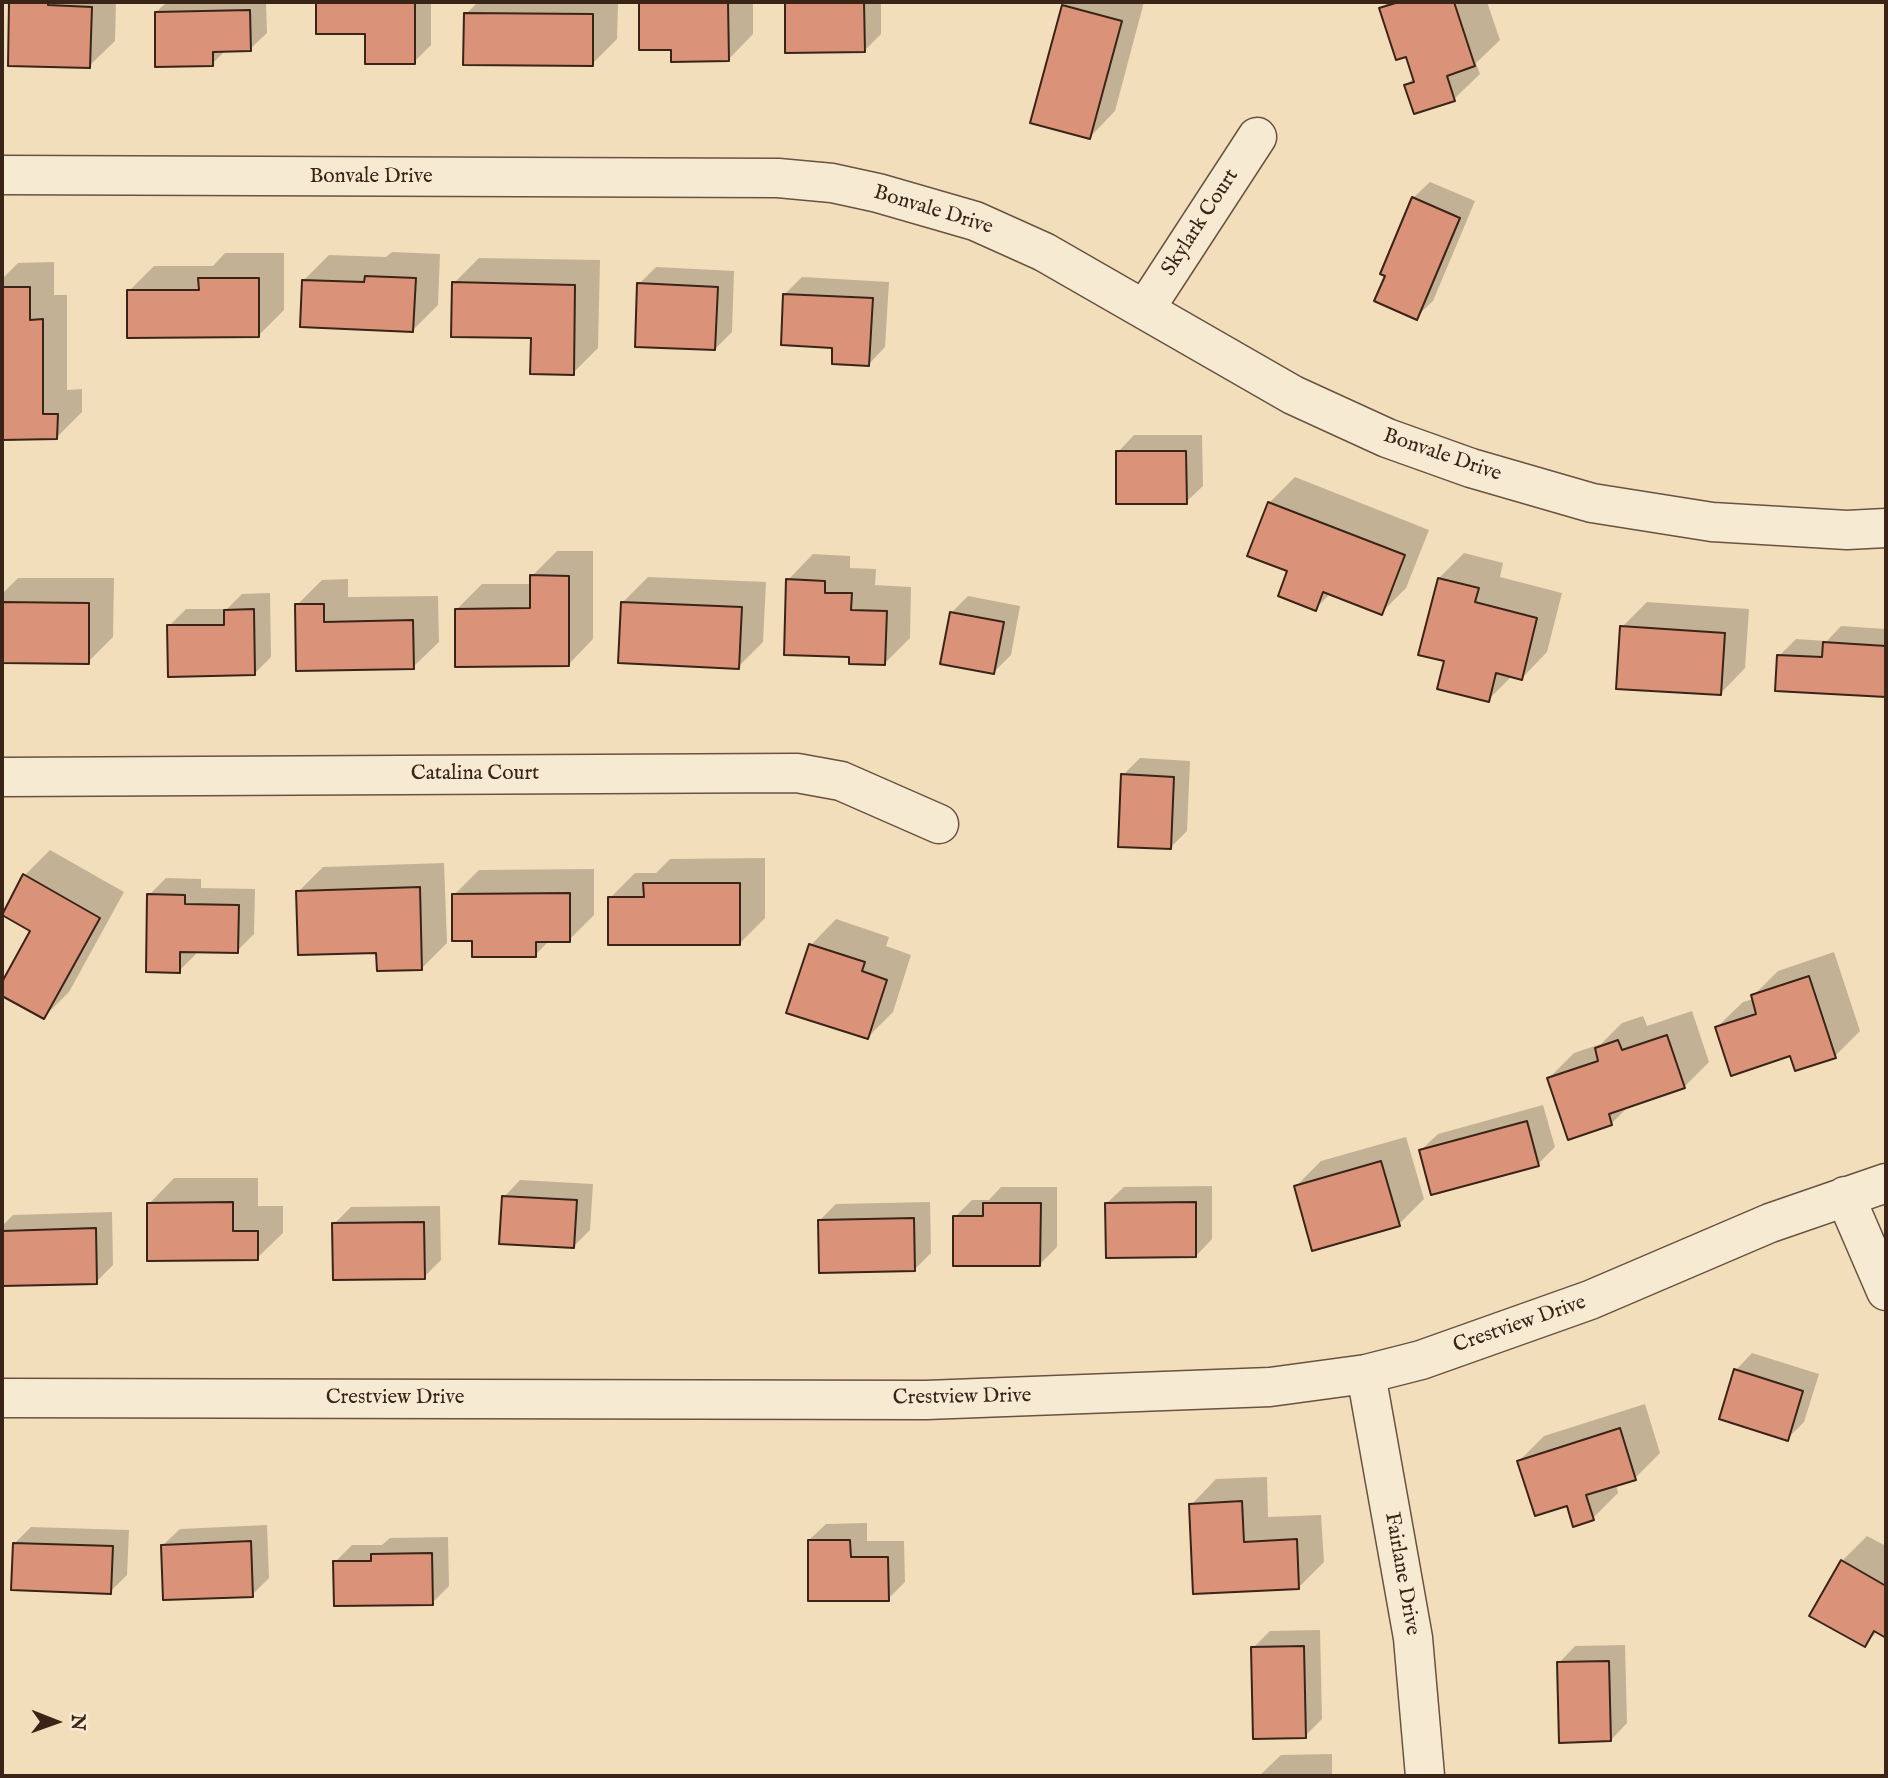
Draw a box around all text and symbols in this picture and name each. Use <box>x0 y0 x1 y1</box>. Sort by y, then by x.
street label: Bonvale Drive <box>309 165 433 191</box>
street label: Skylark Court <box>1157 165 1245 281</box>
street label: Bonvale Drive <box>870 181 996 241</box>
street label: Bonvale Drive <box>1380 424 1504 488</box>
street label: Catalina Court <box>411 762 539 788</box>
street label: Crestview Drive <box>1450 1291 1590 1359</box>
street label: Crestview Drive <box>892 1384 1032 1412</box>
street label: Crestview Drive <box>326 1386 464 1412</box>
street label: Fairlane Drive <box>1378 1510 1424 1638</box>
north arrow <box>21 1687 91 1757</box>
text: N <box>65 1714 89 1731</box>

